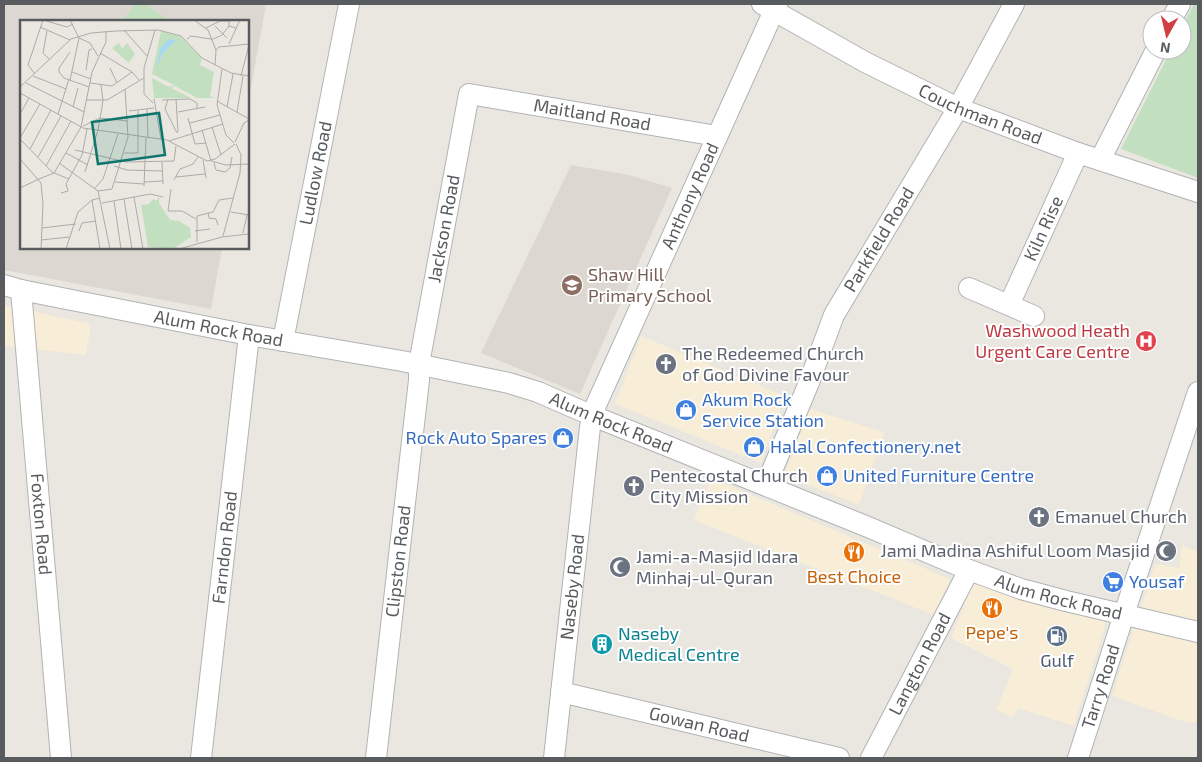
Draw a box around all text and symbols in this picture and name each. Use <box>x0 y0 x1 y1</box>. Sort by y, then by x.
north arrow <box>1142 10 1192 60</box>
inset map <box>20 20 249 249</box>
text: N <box>1159 39 1171 57</box>
street label: Couchman Road <box>915 78 1045 149</box>
street label: Maitland Road <box>532 93 653 135</box>
street label: Ludlow Road <box>294 119 336 227</box>
street label: Anthony Road <box>656 139 723 252</box>
street label: Jackson Road <box>422 173 464 284</box>
street label: Parkfield Road <box>838 183 918 296</box>
street label: Kiln Rise <box>1018 192 1067 264</box>
place label: Shaw Hill Primary School <box>588 263 712 306</box>
school or university icon: Shaw Hill Primary School <box>560 273 584 297</box>
street label: Alum Rock Road <box>152 304 285 351</box>
place label: Washwood Heath Urgent Care Centre <box>975 319 1130 362</box>
hospital icon: Washwood Heath Urgent Care Centre <box>1134 329 1158 353</box>
place label: The Redeemed Church of God Divine Favour <box>682 342 864 385</box>
church icon: The Redeemed Church of God Divine Favour <box>654 352 678 376</box>
street label: Alum Rock Road <box>546 386 676 457</box>
place label: Akum Rock Service Station <box>702 388 824 431</box>
shop icon: Akum Rock Service Station <box>674 398 698 422</box>
place label: Rock Auto Spares <box>406 426 547 448</box>
shop icon: Rock Auto Spares <box>551 426 575 450</box>
shop icon: Halal Confectionery.net <box>742 435 766 459</box>
place label: Halal Confectionery.net <box>770 435 961 457</box>
place label: Pentecostal Church City Mission <box>650 464 808 507</box>
shop icon: United Furniture Centre <box>815 464 839 488</box>
place label: United Furniture Centre <box>843 464 1034 486</box>
street label: Foxton Road <box>27 472 57 576</box>
church icon: Pentecostal Church City Mission <box>622 474 646 498</box>
street label: Farndon Road <box>207 490 241 605</box>
street label: Clipston Road <box>380 504 415 618</box>
church icon: Emanuel Church <box>1027 505 1051 529</box>
place label: Emanuel Church <box>1055 505 1187 527</box>
street label: Naseby Road <box>555 533 588 641</box>
place label: Jami Madina Ashiful Loom Masjid <box>881 539 1150 561</box>
mosque icon: Jami Madina Ashiful Loom Masjid <box>1154 539 1178 563</box>
restaurant icon: Best Choice <box>842 540 866 564</box>
place label: Jami-a-Masjid Idara Minhaj-ul-Quran <box>636 545 798 588</box>
mosque icon: Jami-a-Masjid Idara Minhaj-ul-Quran <box>608 555 632 579</box>
place label: Best Choice <box>807 565 901 587</box>
street label: Alum Rock Road <box>992 568 1125 624</box>
supermarket icon: Yousaf <box>1101 570 1125 594</box>
place label: Yousaf <box>1129 570 1186 592</box>
restaurant icon: Pepe's <box>980 596 1004 620</box>
street label: Langton Road <box>883 608 955 719</box>
place label: Pepe's <box>965 621 1019 643</box>
place label: Naseby Medical Centre <box>618 622 740 665</box>
fuel station icon: Gulf <box>1045 624 1069 648</box>
building icon: Naseby Medical Centre <box>590 632 614 656</box>
street label: Tarry Road <box>1076 641 1124 731</box>
place label: Gulf <box>1040 649 1075 671</box>
street label: Gowan Road <box>647 701 752 746</box>

